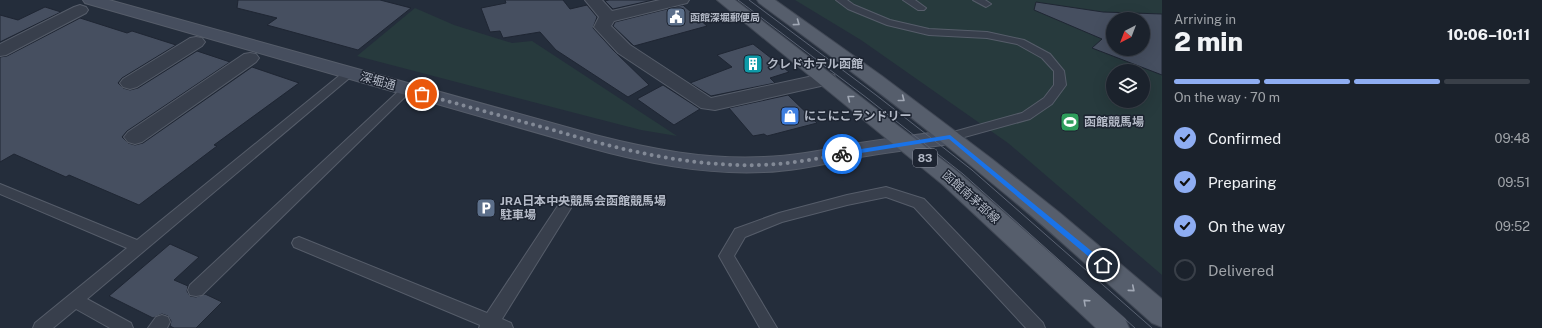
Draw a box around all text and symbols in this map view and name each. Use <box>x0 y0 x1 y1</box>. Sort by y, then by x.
public building icon: 函館深堀郵便局 <box>665 6 687 28</box>
place label: 函館深堀郵便局 <box>690 11 760 23</box>
north arrow <box>1106 12 1150 56</box>
map controls <box>1106 12 1150 108</box>
text: Arriving in <box>1174 12 1236 27</box>
one-way arrow <box>793 18 800 26</box>
text: 2 min <box>1174 26 1243 57</box>
text: 10:06–10:11 <box>1447 26 1530 43</box>
building icon: クレドホテル函館 <box>742 53 764 75</box>
place label: クレドホテル函館 <box>767 57 863 71</box>
button: layers <box>1106 64 1150 108</box>
street label: 深堀通 <box>359 69 397 93</box>
pin <box>405 77 439 111</box>
icon: bag <box>411 83 433 105</box>
text: On the way · 70 m <box>1174 90 1280 105</box>
one-way arrow <box>897 95 904 102</box>
one-way arrow <box>848 96 855 103</box>
shop icon: にこにこランドリー <box>779 105 801 127</box>
place label: にこにこランドリー <box>804 109 912 123</box>
sports icon: 函館競馬場 <box>1059 111 1081 133</box>
place label: 函館競馬場 <box>1084 115 1144 129</box>
icon: check <box>1174 127 1196 149</box>
text: Confirmed <box>1208 130 1281 147</box>
text: 09:48 <box>1495 131 1530 146</box>
courier <box>822 134 862 174</box>
icon: bike <box>831 143 853 165</box>
road number: 83 <box>913 149 937 167</box>
street label: 函館南茅部線 <box>940 168 1002 226</box>
icon: check <box>1174 171 1196 193</box>
text: Preparing <box>1208 174 1277 191</box>
text: 09:51 <box>1497 175 1530 190</box>
place label: JRA日本中央競馬会函館競馬場 駐車場 <box>500 194 666 222</box>
parking icon: JRA日本中央競馬会函館競馬場 駐車場 <box>475 197 497 219</box>
icon: check <box>1174 215 1196 237</box>
text: On the way <box>1208 218 1285 235</box>
text: 09:52 <box>1495 219 1530 234</box>
pin <box>1086 248 1120 282</box>
icon: home <box>1092 254 1114 276</box>
text: Delivered <box>1208 262 1274 279</box>
one-way arrow <box>1127 285 1134 292</box>
one-way arrow <box>1083 299 1091 306</box>

